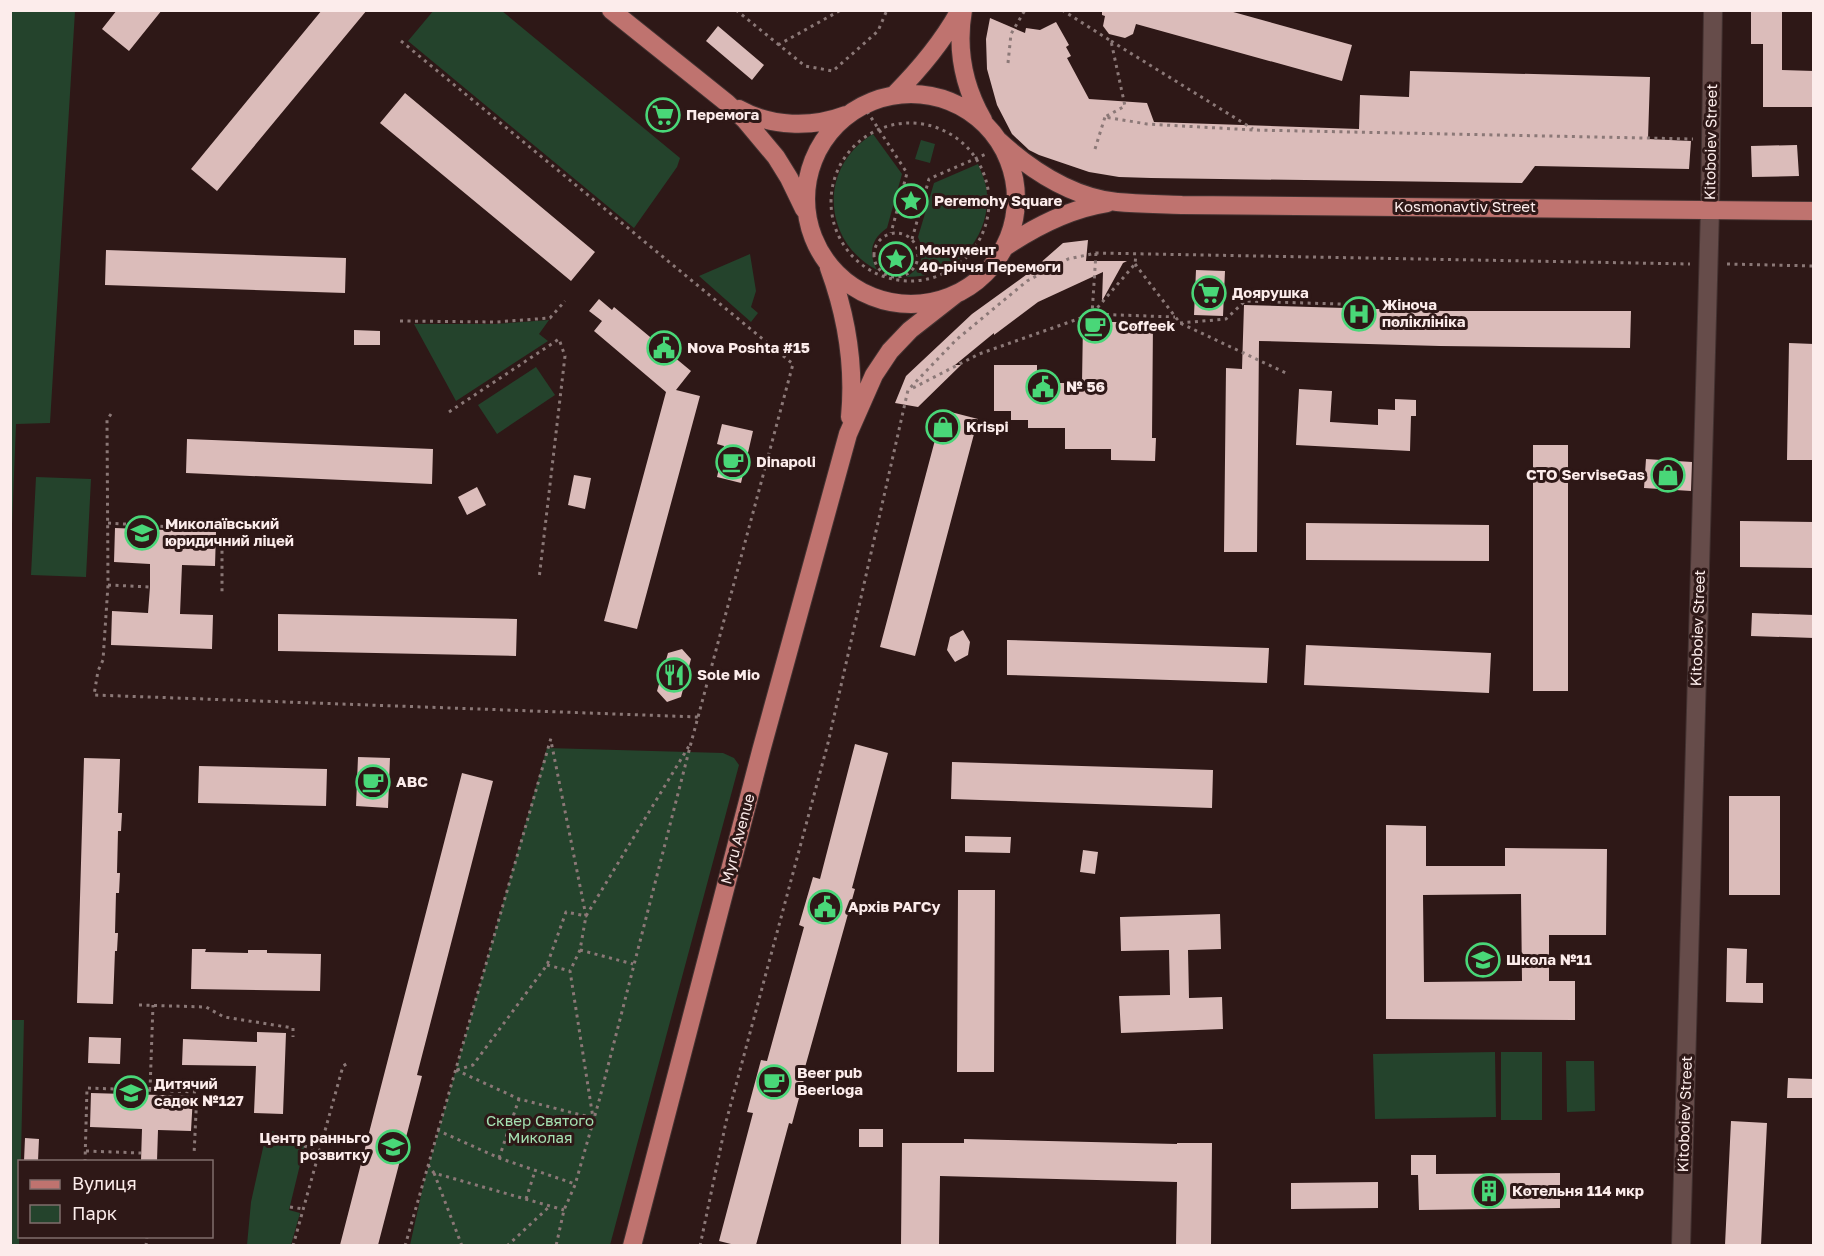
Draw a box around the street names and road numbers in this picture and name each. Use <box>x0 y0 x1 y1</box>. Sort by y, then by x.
street label: Kitoboiev Street <box>1700 84 1720 200</box>
street label: Kosmonavtiv Street <box>1394 197 1536 215</box>
street label: Kitoboiev Street <box>1686 569 1708 687</box>
street label: Myru Avenue <box>716 791 758 886</box>
street label: Kitoboiev Street <box>1673 1055 1695 1173</box>

